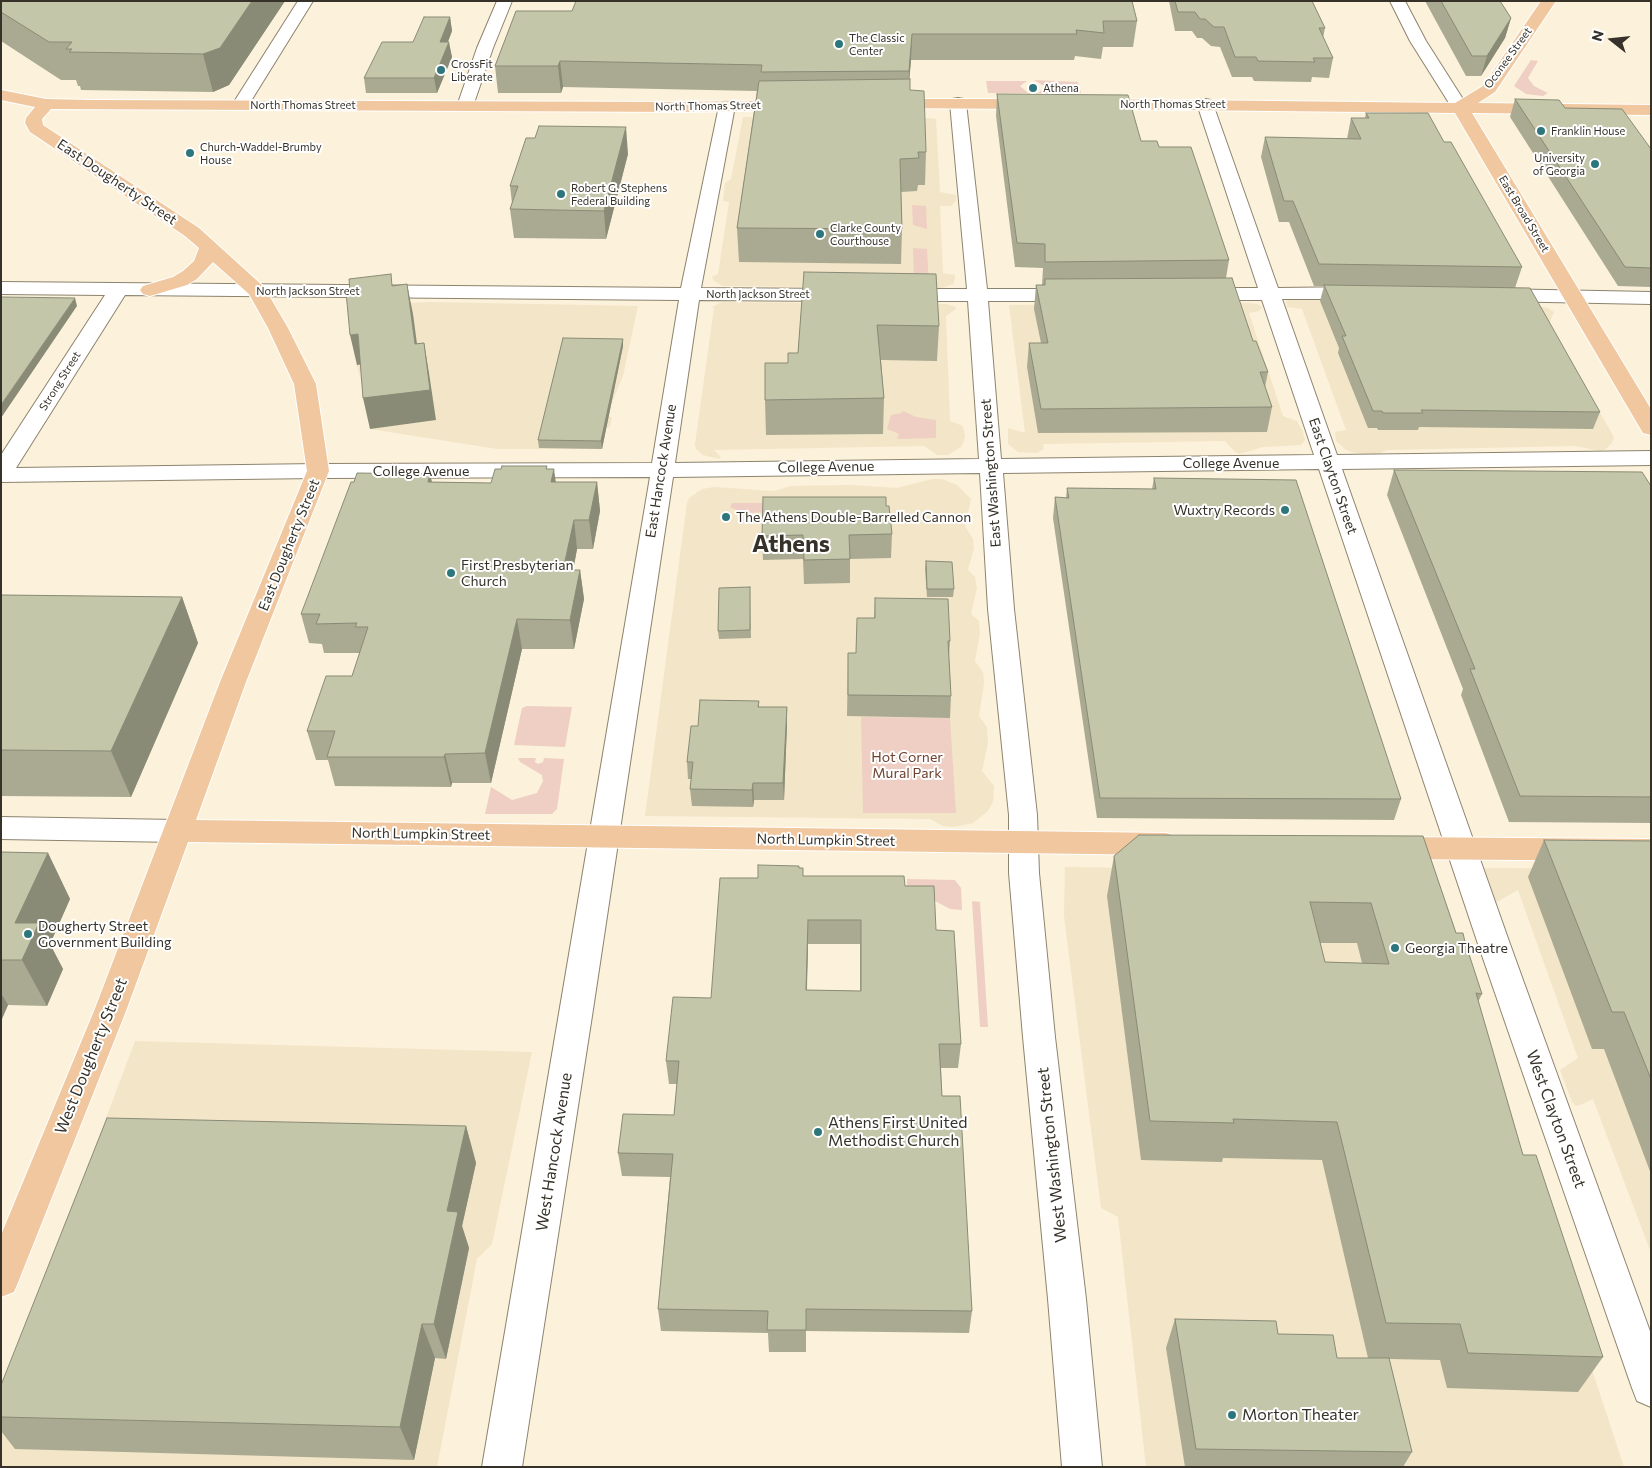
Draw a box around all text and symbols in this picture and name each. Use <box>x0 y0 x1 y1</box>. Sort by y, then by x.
north arrow <box>1587 15 1637 65</box>
street label: Oconee Street <box>1481 25 1535 91</box>
text: N <box>1587 28 1607 43</box>
place label: The Classic Center <box>849 31 905 57</box>
marker: The Classic Center <box>833 38 845 50</box>
place label: CrossFit Liberate <box>451 57 493 83</box>
marker: CrossFit Liberate <box>435 64 447 76</box>
place label: Athena <box>1043 81 1079 95</box>
marker: Athena <box>1027 82 1039 94</box>
street label: North Thomas Street <box>1120 97 1226 111</box>
street label: North Thomas Street <box>250 98 356 112</box>
street label: North Thomas Street <box>655 98 761 114</box>
place label: Franklin House <box>1551 124 1625 138</box>
marker: Franklin House <box>1535 125 1547 137</box>
street label: East Dougherty Street <box>54 136 180 228</box>
place label: Church-Waddel-Brumby House <box>200 140 322 166</box>
marker: Church-Waddel-Brumby House <box>184 147 196 159</box>
place label: University of Georgia <box>1533 151 1585 177</box>
marker: University of Georgia <box>1589 158 1601 170</box>
street label: East Broad Street <box>1496 173 1552 255</box>
place label: Robert G. Stephens Federal Building <box>571 181 667 207</box>
marker: Robert G. Stephens Federal Building <box>555 188 567 200</box>
place label: Clarke County Courthouse <box>830 221 901 247</box>
marker: Clarke County Courthouse <box>814 228 826 240</box>
street label: North Jackson Street <box>256 284 360 298</box>
street label: North Jackson Street <box>706 287 810 301</box>
street label: Strong Street <box>37 349 83 413</box>
street label: East Washington Street <box>977 398 1005 548</box>
street label: East Hancock Avenue <box>642 403 680 539</box>
street label: East Clayton Street <box>1305 415 1361 537</box>
street label: College Avenue <box>1183 455 1279 471</box>
street label: College Avenue <box>778 458 874 476</box>
street label: College Avenue <box>373 463 469 479</box>
street label: East Dougherty Street <box>255 477 323 613</box>
place label: Wuxtry Records <box>1173 502 1275 518</box>
marker: Wuxtry Records <box>1279 504 1291 516</box>
place label: The Athens Double-Barrelled Cannon <box>736 509 971 525</box>
marker: The Athens Double-Barrelled Cannon <box>720 511 732 523</box>
district label: Athens <box>752 530 830 558</box>
place label: First Presbyterian Church <box>461 557 574 590</box>
marker: First Presbyterian Church <box>445 567 457 579</box>
park label: Hot Corner Mural Park <box>871 749 943 782</box>
street label: North Lumpkin Street <box>351 824 491 844</box>
street label: North Lumpkin Street <box>756 830 896 850</box>
place label: Dougherty Street Government Building <box>38 918 172 950</box>
marker: Dougherty Street Government Building <box>22 928 34 940</box>
place label: Georgia Theatre <box>1405 940 1508 956</box>
marker: Georgia Theatre <box>1389 942 1401 954</box>
street label: West Dougherty Street <box>51 975 131 1137</box>
street label: West Clayton Street <box>1522 1047 1590 1191</box>
street label: West Washington Street <box>1033 1066 1071 1244</box>
street label: West Hancock Avenue <box>532 1071 576 1233</box>
place label: Athens First United Methodist Church <box>828 1113 967 1151</box>
marker: Athens First United Methodist Church <box>812 1126 824 1138</box>
place label: Morton Theater <box>1242 1405 1359 1425</box>
marker: Morton Theater <box>1226 1409 1238 1421</box>

